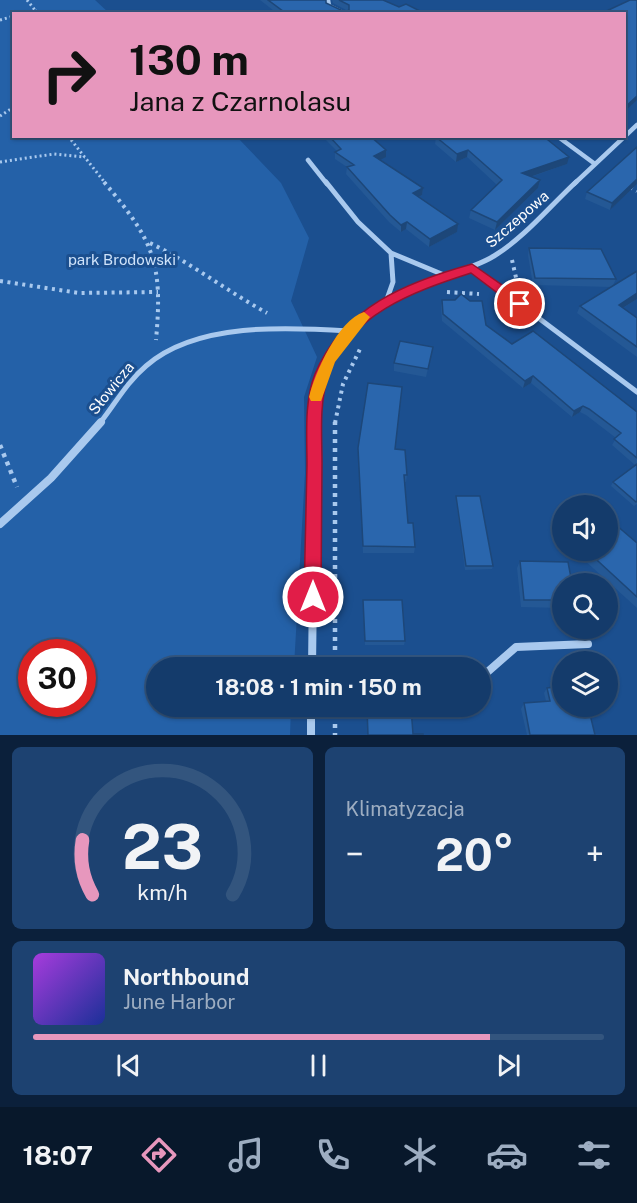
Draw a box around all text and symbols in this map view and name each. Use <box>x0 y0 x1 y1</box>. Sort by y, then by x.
text: 130 m <box>129 35 249 84</box>
icon: right <box>30 36 108 114</box>
text: Jana z Czarnolasu <box>129 85 351 117</box>
street label: Szczepowa <box>482 187 552 251</box>
park label: park Brodowski <box>68 251 176 268</box>
pin <box>494 278 545 329</box>
icon: arrive <box>503 287 536 320</box>
street label: Słowicza <box>85 358 137 418</box>
map controls <box>552 495 618 717</box>
button: sound <box>552 495 618 561</box>
position arrow <box>281 565 345 629</box>
button: search <box>552 573 618 639</box>
speed limit sign: 30 <box>18 639 96 717</box>
button: layers <box>552 651 618 717</box>
text: 18:08 · 1 min · 150 m <box>215 674 422 700</box>
text: Klimatyzacja <box>346 797 465 821</box>
text: 23 <box>122 810 203 883</box>
text: 20° <box>435 828 514 881</box>
text: − <box>346 835 364 873</box>
text: + <box>586 835 604 873</box>
text: km/h <box>137 880 187 905</box>
text: Northbound <box>123 964 249 990</box>
text: June Harbor <box>123 990 235 1014</box>
icon: previous <box>112 1049 145 1082</box>
icon: pause <box>302 1049 335 1082</box>
icon: next <box>492 1049 525 1082</box>
icon: directions <box>138 1134 180 1176</box>
icon: music <box>225 1134 267 1176</box>
icon: phone <box>312 1134 354 1176</box>
icon: climate <box>399 1134 441 1176</box>
icon: car <box>486 1134 528 1176</box>
icon: filters <box>573 1134 615 1176</box>
text: 18:07 <box>22 1139 93 1171</box>

